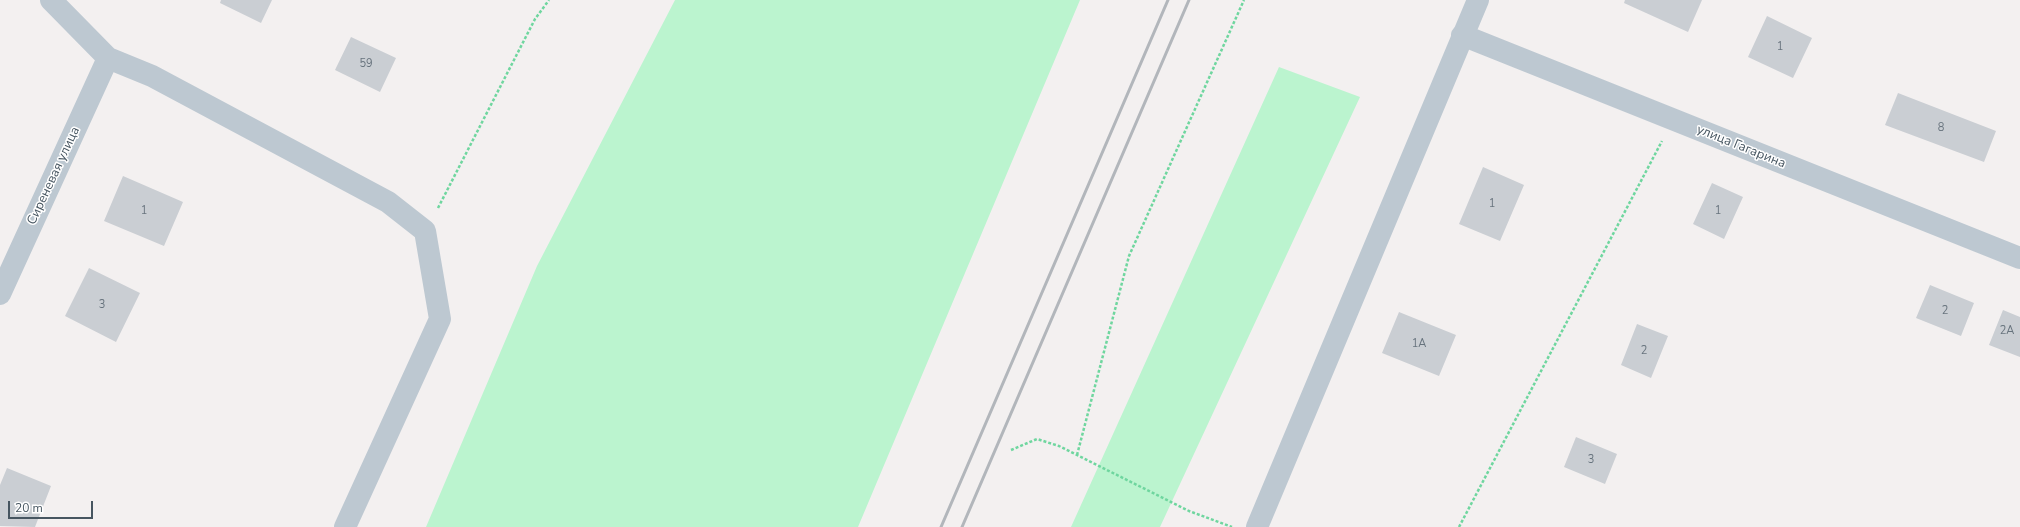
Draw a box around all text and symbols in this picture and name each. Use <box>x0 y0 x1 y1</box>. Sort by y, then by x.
house number: 1 <box>1777 40 1783 54</box>
house number: 59 <box>359 57 373 71</box>
house number: 8 <box>1938 121 1944 135</box>
street label: улица Гагарина <box>1694 122 1788 172</box>
street label: Сиреневая улица <box>24 124 84 228</box>
house number: 1 <box>1489 197 1495 211</box>
house number: 1 <box>141 204 147 218</box>
house number: 1 <box>1715 204 1721 218</box>
house number: 3 <box>99 298 105 312</box>
house number: 2 <box>1942 304 1948 318</box>
house number: 2А <box>2000 324 2014 338</box>
house number: 1А <box>1412 337 1426 351</box>
house number: 2 <box>1641 344 1647 358</box>
house number: 3 <box>1588 453 1594 467</box>
scale bar <box>10 493 95 519</box>
text: 20 m <box>15 500 43 516</box>

